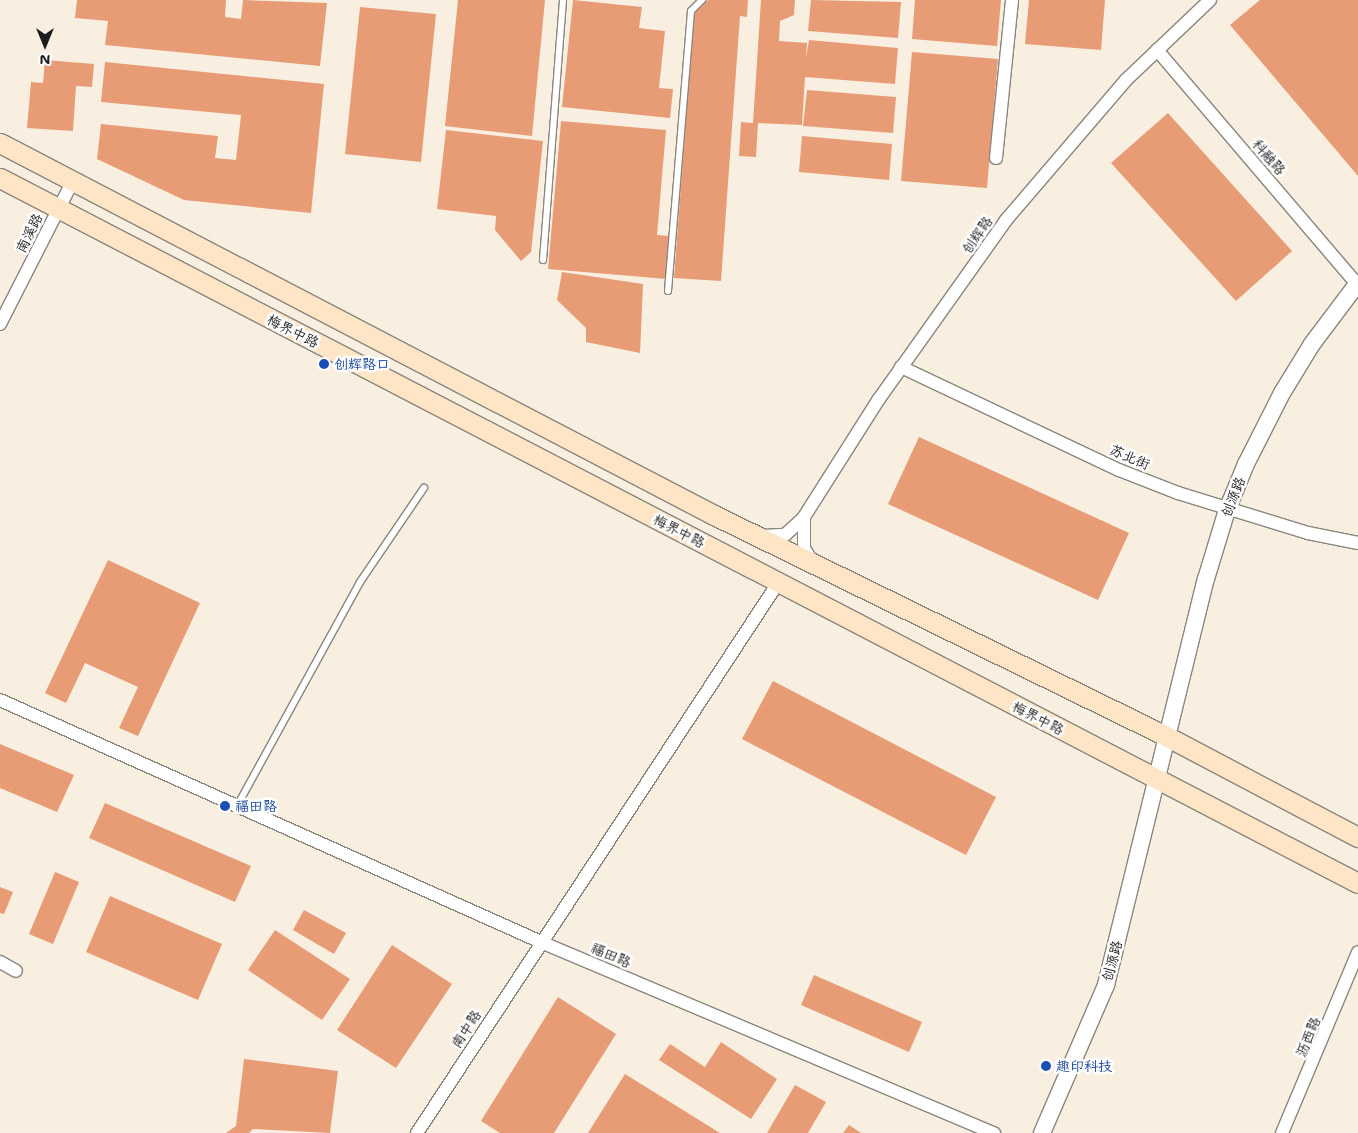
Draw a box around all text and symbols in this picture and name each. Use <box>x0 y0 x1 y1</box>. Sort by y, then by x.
north arrow <box>20 20 70 70</box>
text: N <box>39 51 51 69</box>
street label: 科融路 <box>1249 136 1289 178</box>
street label: 南溪路 <box>12 210 46 256</box>
street label: 创辉路 <box>958 213 996 257</box>
street label: 梅界中路 <box>264 311 322 351</box>
place label: 创辉路口 <box>334 356 390 372</box>
marker: 创辉路口 <box>318 358 330 370</box>
street label: 苏北街 <box>1107 441 1153 473</box>
street label: 创源路 <box>1218 474 1248 520</box>
street label: 梅界中路 <box>650 511 708 551</box>
street label: 梅界中路 <box>1009 698 1067 738</box>
place label: 福田路 <box>235 798 277 814</box>
marker: 福田路 <box>219 800 231 812</box>
street label: 福田路 <box>588 939 634 971</box>
street label: 创源路 <box>1098 939 1126 983</box>
street label: 南中路 <box>448 1007 484 1051</box>
street label: 沥西路 <box>1292 1014 1324 1060</box>
place label: 趣印科技 <box>1056 1058 1112 1074</box>
marker: 趣印科技 <box>1040 1060 1052 1072</box>

